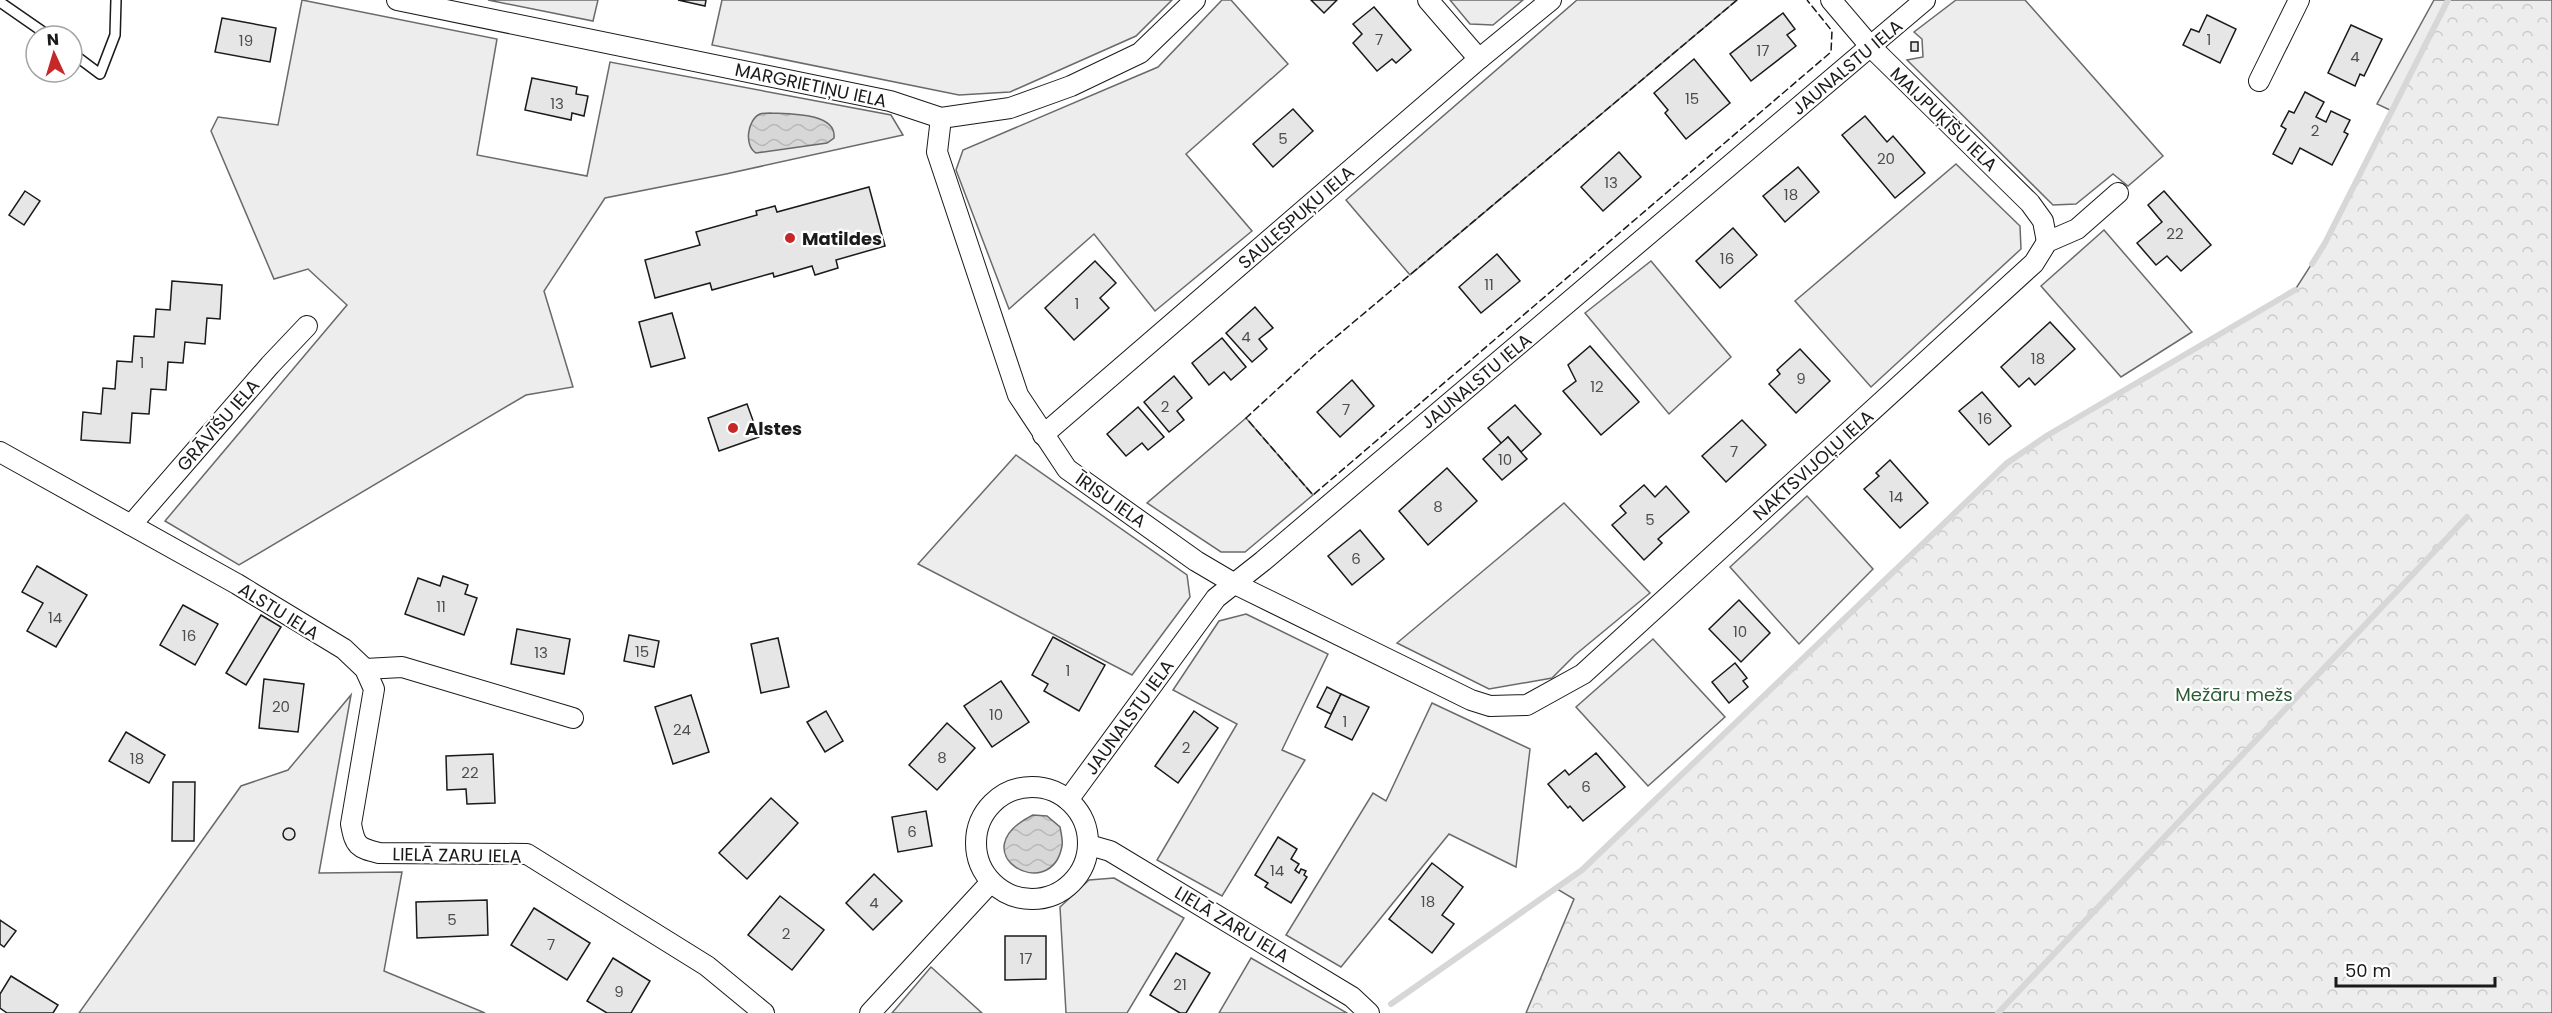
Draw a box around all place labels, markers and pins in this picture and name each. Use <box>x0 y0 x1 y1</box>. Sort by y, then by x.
place label: Matildes <box>802 226 882 251</box>
marker: Matildes <box>783 231 797 245</box>
place label: Alstes <box>745 416 802 441</box>
marker: Alstes <box>726 421 740 435</box>

